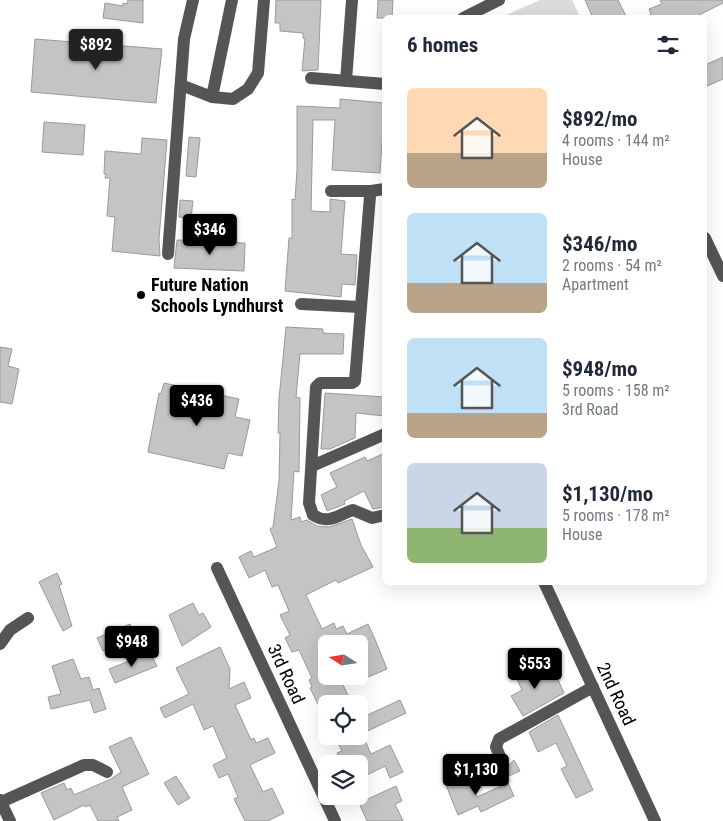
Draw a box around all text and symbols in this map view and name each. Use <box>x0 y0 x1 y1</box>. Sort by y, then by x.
pin: $892 <box>66 28 126 71</box>
icon: filters <box>654 31 682 59</box>
text: 6 homes <box>407 33 478 57</box>
text: $892 <box>80 35 112 54</box>
text: $892/mo <box>562 107 637 131</box>
icon: home <box>447 108 507 168</box>
text: 4 rooms · 144 m² <box>562 131 670 150</box>
text: House <box>562 150 602 169</box>
pin: $346 <box>180 214 240 256</box>
text: $346 <box>194 220 226 239</box>
text: $346/mo <box>562 232 637 256</box>
icon: home <box>447 233 507 293</box>
text: 2 rooms · 54 m² <box>562 256 662 275</box>
place label: Future Nation Schools Lyndhurst <box>151 274 284 316</box>
text: Apartment <box>562 275 629 294</box>
marker: Future Nation Schools Lyndhurst <box>135 289 147 301</box>
text: $948/mo <box>562 357 637 381</box>
icon: home <box>447 358 507 418</box>
text: 5 rooms · 158 m² <box>562 381 670 400</box>
pin: $436 <box>167 384 227 427</box>
text: $436 <box>181 391 213 410</box>
text: 3rd Road <box>562 400 618 419</box>
text: $1,130/mo <box>562 482 653 506</box>
icon: home <box>447 483 507 543</box>
text: 5 rooms · 178 m² <box>562 506 670 525</box>
text: House <box>562 525 602 544</box>
pin: $948 <box>102 626 162 668</box>
text: $948 <box>116 632 148 651</box>
north arrow <box>318 635 368 685</box>
map controls <box>318 635 368 805</box>
street label: 3rd Road <box>264 641 309 707</box>
pin: $553 <box>505 648 565 690</box>
text: $553 <box>519 654 551 673</box>
street label: 2nd Road <box>593 659 640 729</box>
button: locate <box>318 695 368 745</box>
pin: $1,130 <box>435 754 517 796</box>
button: layers <box>318 755 368 805</box>
text: $1,130 <box>454 760 498 779</box>

